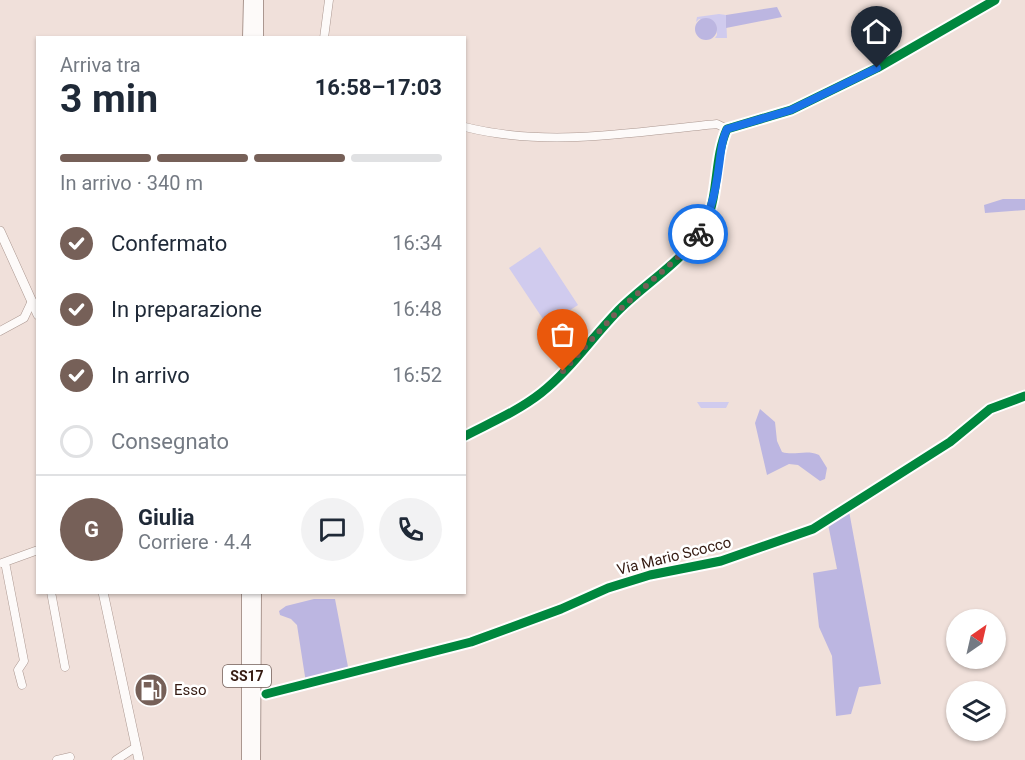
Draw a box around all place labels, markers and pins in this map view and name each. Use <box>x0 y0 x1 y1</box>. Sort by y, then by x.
pin <box>851 6 902 68</box>
pin <box>537 309 588 371</box>
fuel station icon: Esso <box>133 672 169 708</box>
place label: Esso <box>174 681 207 699</box>

